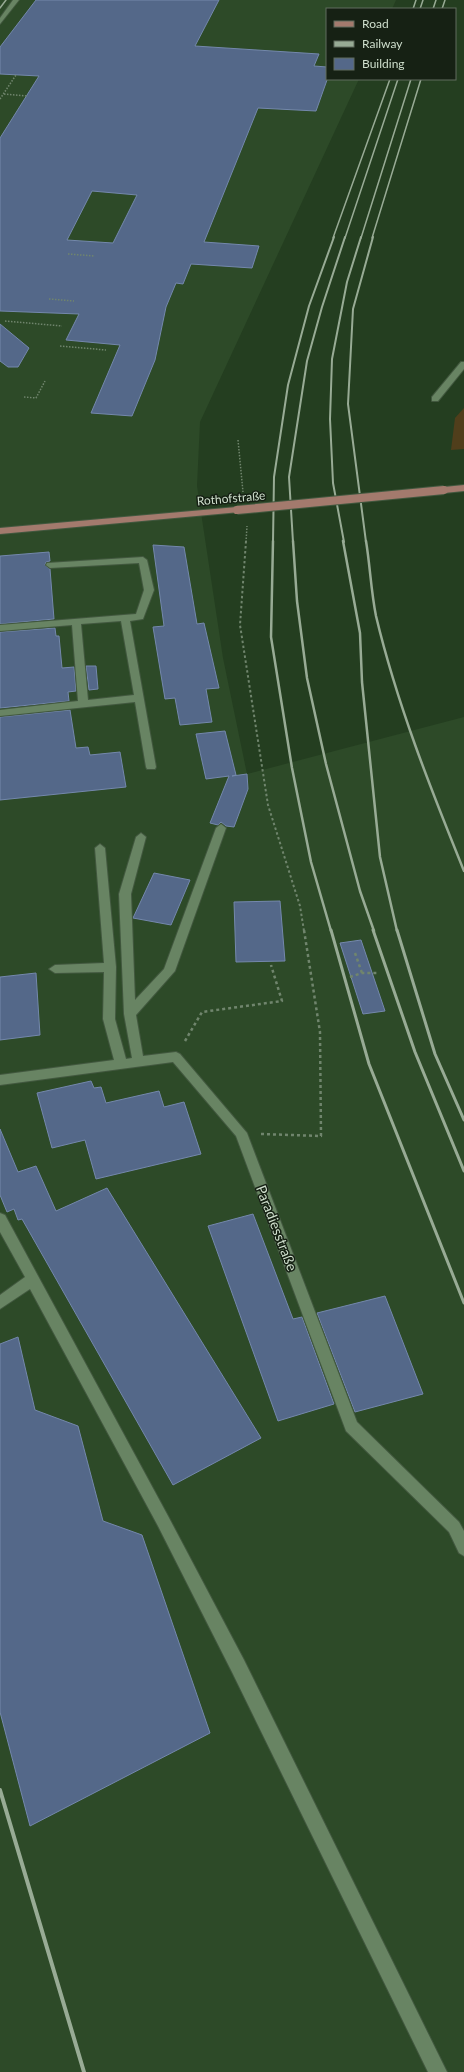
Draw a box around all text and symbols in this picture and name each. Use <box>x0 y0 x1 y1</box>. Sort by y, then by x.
legend <box>326 8 456 80</box>
text: Road <box>362 16 389 31</box>
text: Railway <box>362 36 403 51</box>
text: Building <box>362 56 405 71</box>
street label: Rothofstraße <box>196 488 266 508</box>
street label: Paradiesstraße <box>253 1183 301 1273</box>

